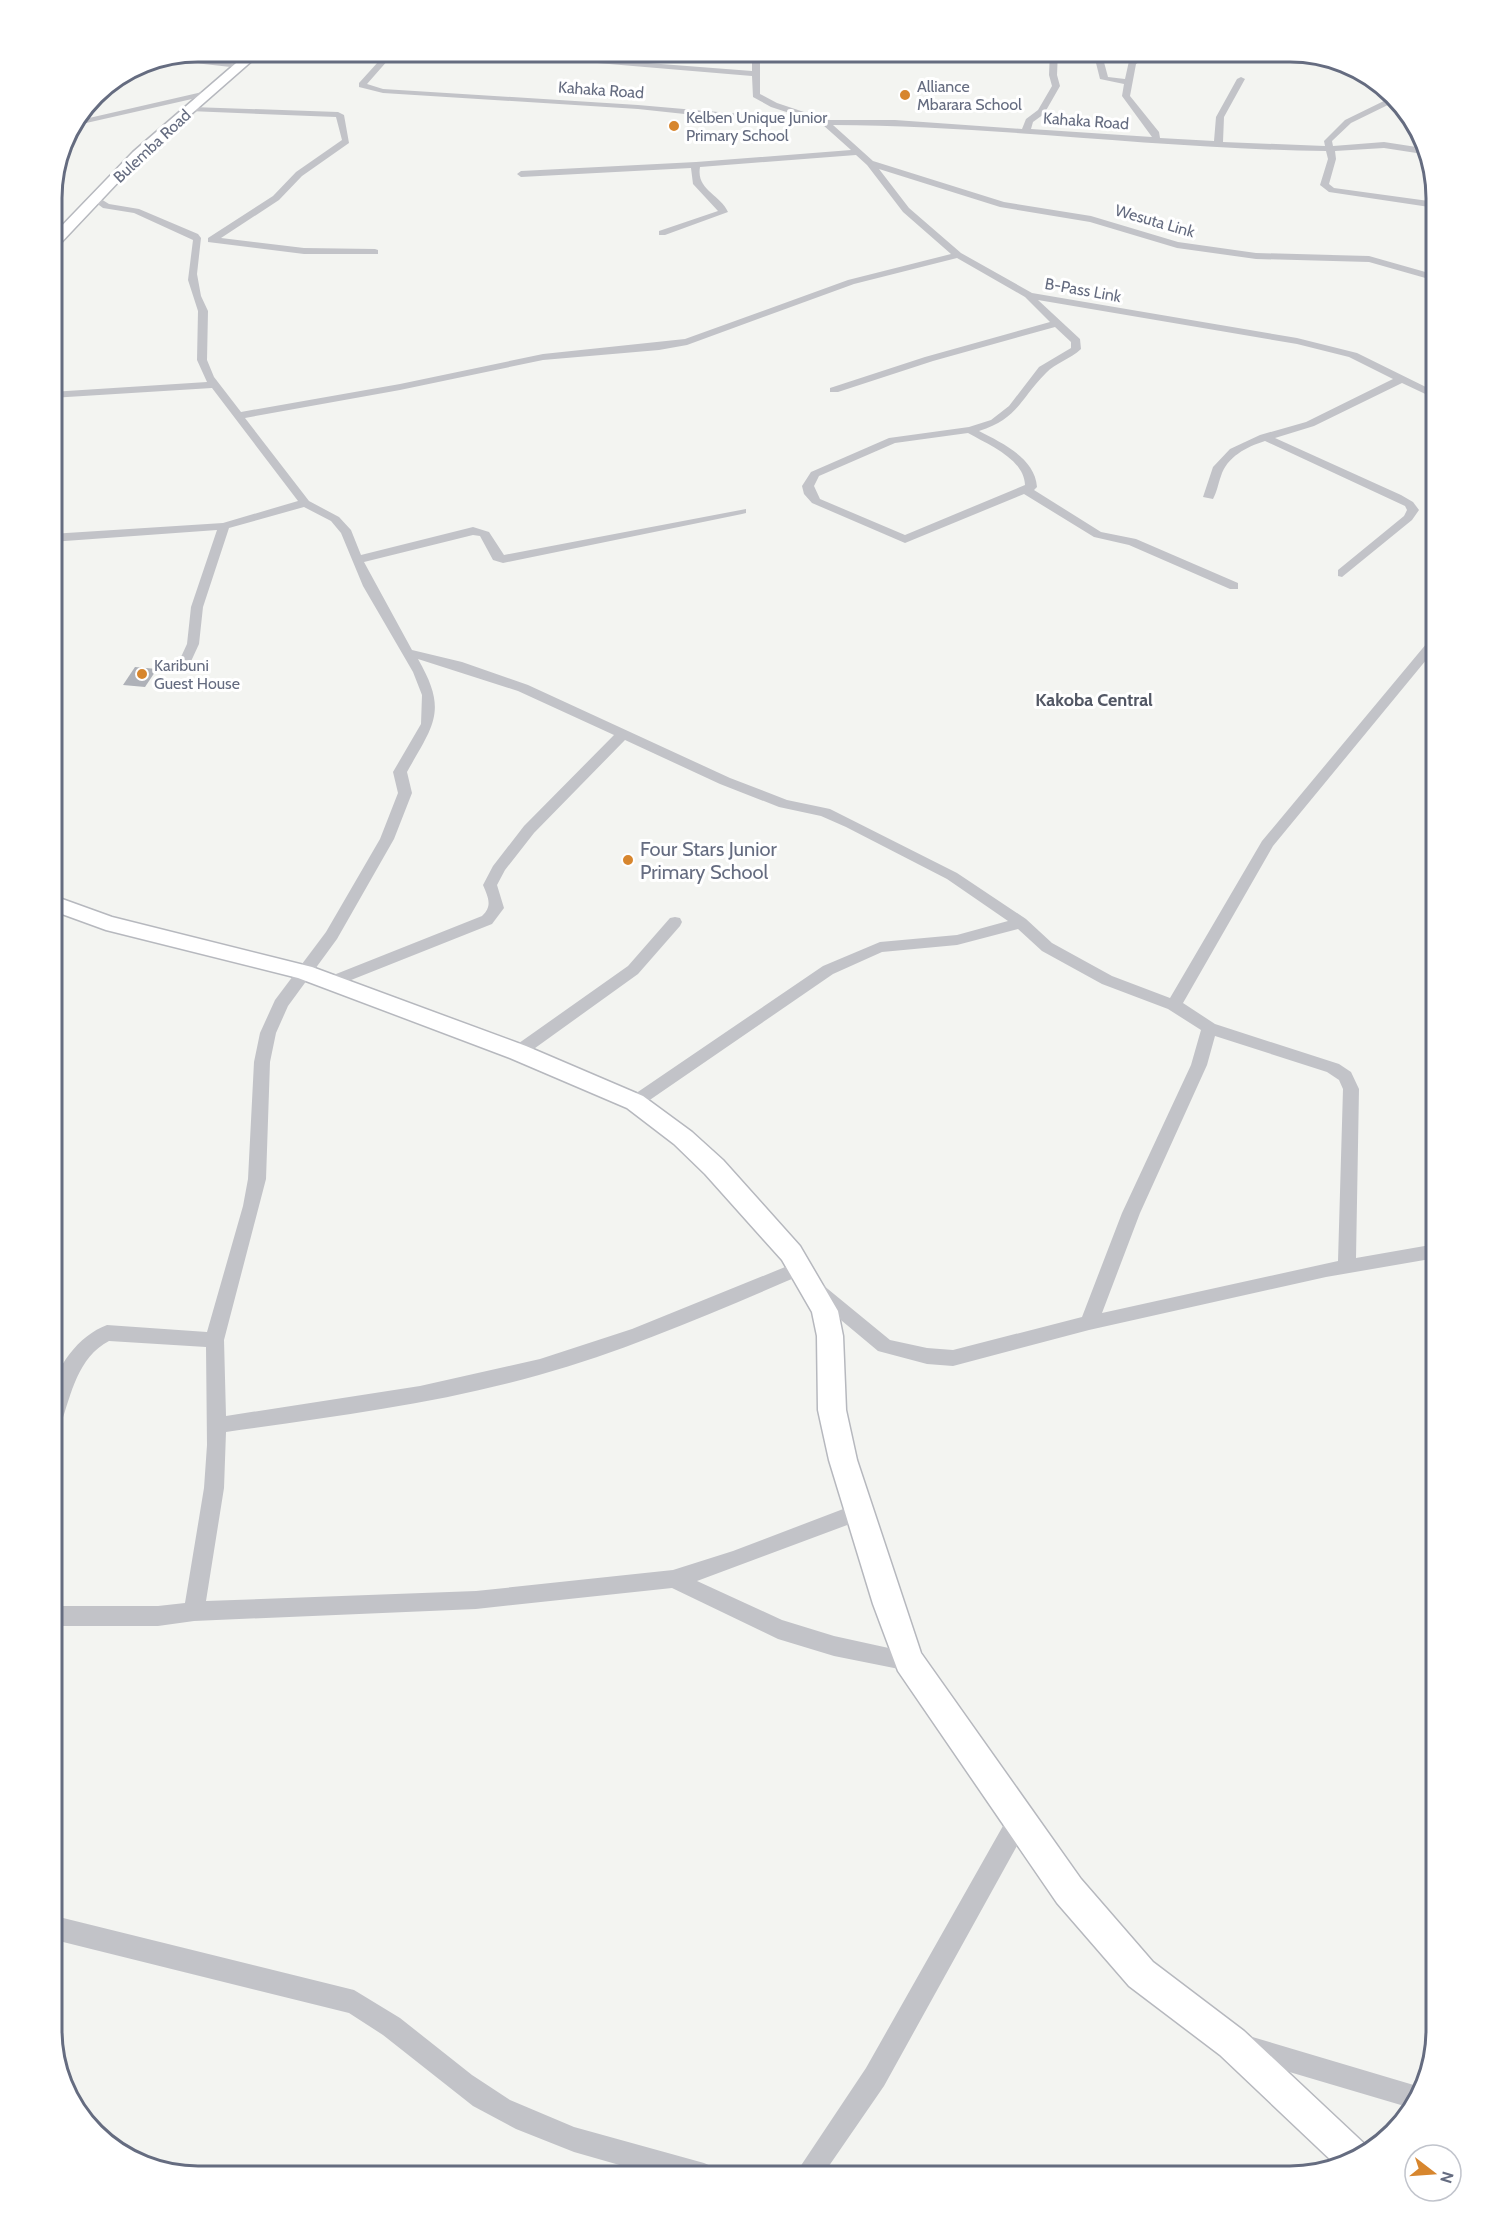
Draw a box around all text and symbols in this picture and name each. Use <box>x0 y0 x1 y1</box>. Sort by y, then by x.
place label: Alliance Mbarara School <box>917 77 1022 114</box>
street label: Kahaka Road <box>557 78 645 102</box>
marker: Alliance Mbarara School <box>898 88 912 102</box>
street label: Bulemba Road <box>109 105 195 187</box>
place label: Kelben Unique Junior Primary School <box>686 108 828 145</box>
street label: Kahaka Road <box>1042 109 1130 133</box>
marker: Kelben Unique Junior Primary School <box>667 119 681 133</box>
street label: Wesuta Link <box>1113 201 1198 242</box>
street label: B-Pass Link <box>1043 274 1124 306</box>
place label: Karibuni Guest House <box>154 656 240 693</box>
marker: Karibuni Guest House <box>135 667 149 681</box>
district label: Kakoba Central <box>1035 689 1153 711</box>
place label: Four Stars Junior Primary School <box>640 837 777 884</box>
marker: Four Stars Junior Primary School <box>621 853 635 867</box>
north arrow <box>1403 2143 1463 2203</box>
text: N <box>1436 2169 1458 2185</box>

